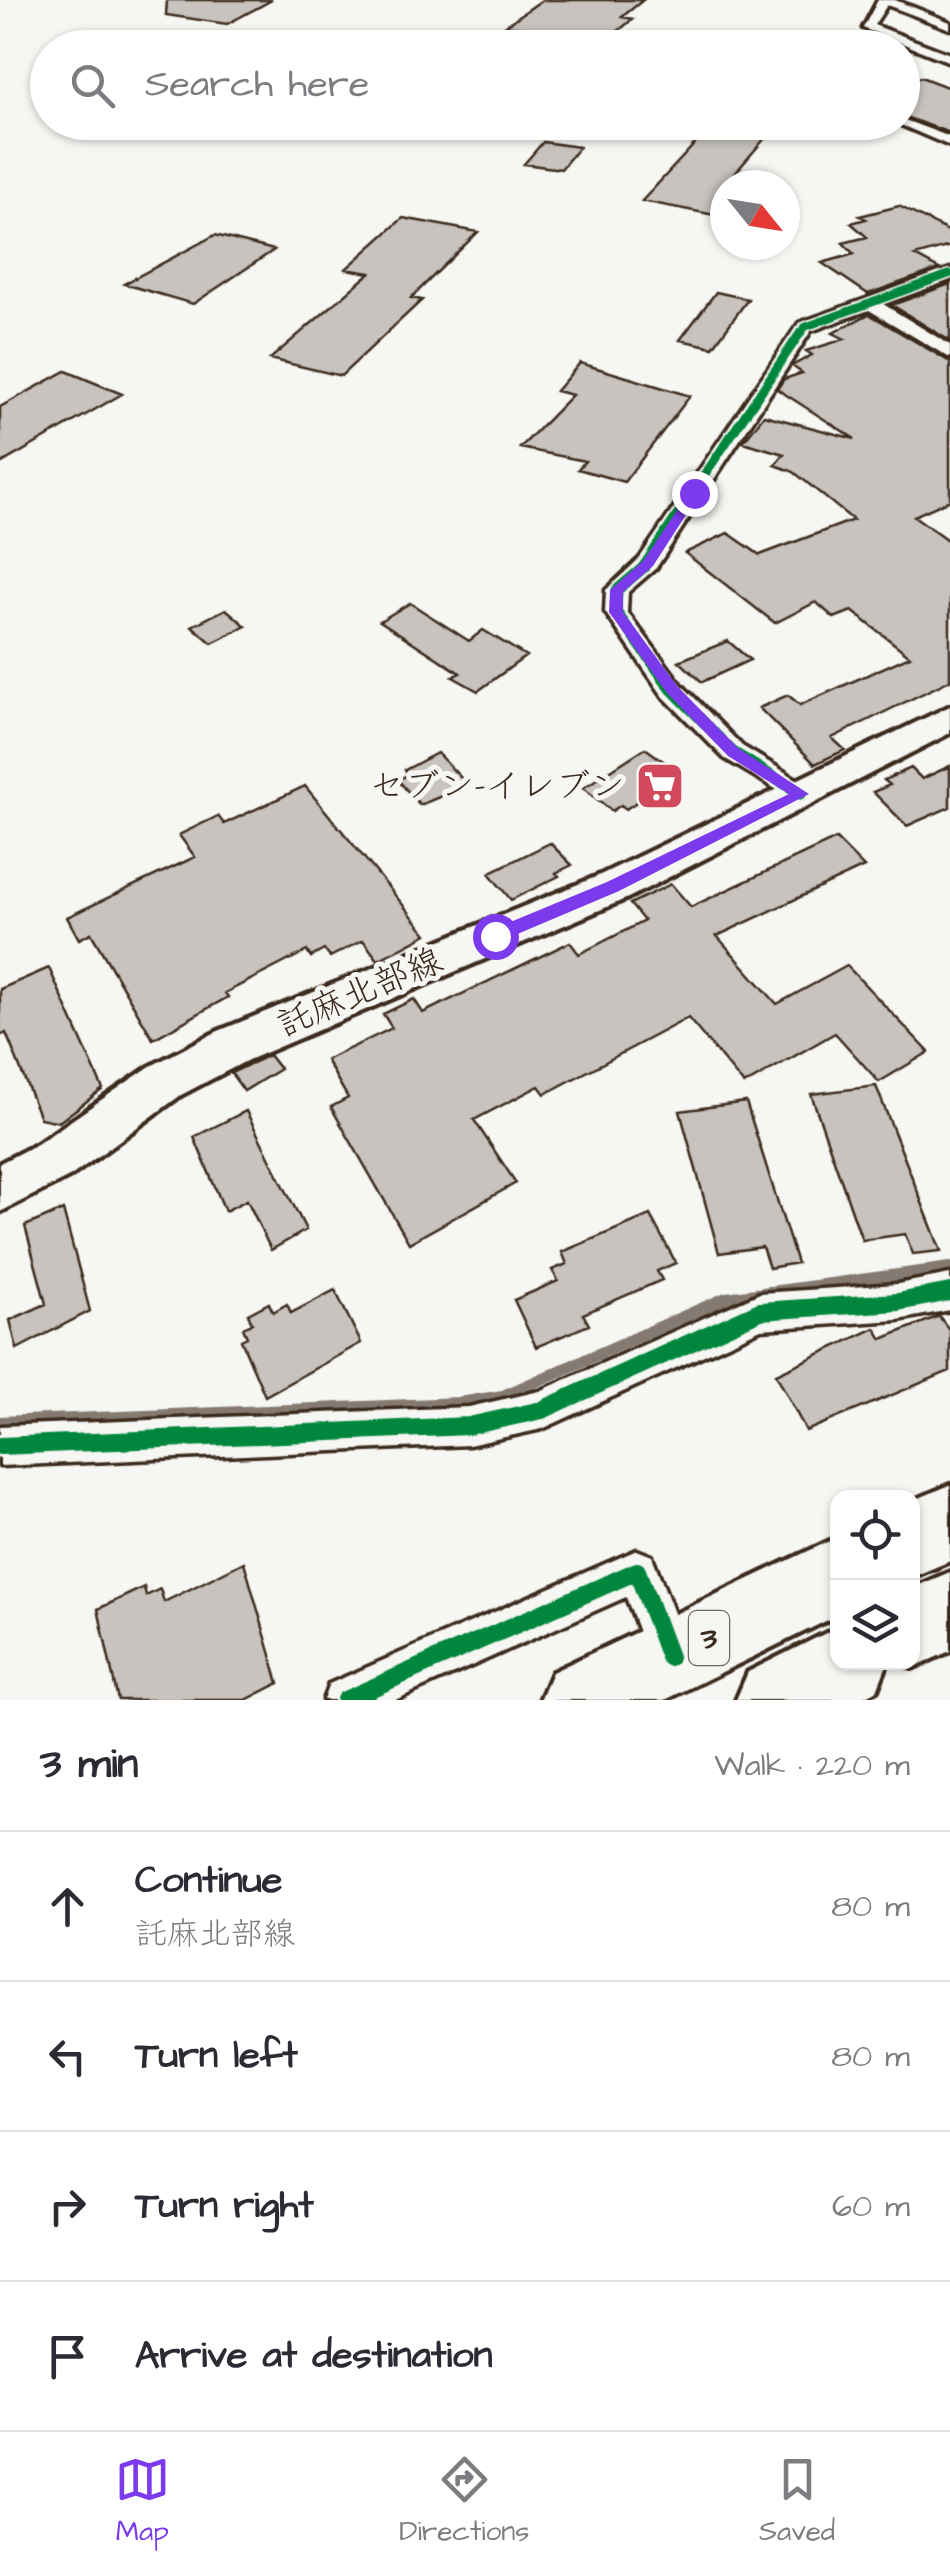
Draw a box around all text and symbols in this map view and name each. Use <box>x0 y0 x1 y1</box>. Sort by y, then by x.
search box <box>30 30 920 140</box>
icon: search <box>65 58 120 113</box>
text: Search here <box>145 59 369 111</box>
north arrow <box>710 170 800 260</box>
route end <box>672 471 718 517</box>
supermarket icon: セブン-イレブン <box>634 760 686 812</box>
place label: セブン-イレブン <box>369 762 625 811</box>
route start <box>473 914 519 960</box>
street label: 託麻北部線 <box>270 936 450 1050</box>
map controls <box>830 1490 920 1670</box>
button: locate <box>830 1490 920 1580</box>
button: layers <box>830 1580 920 1670</box>
road number: 3 <box>689 1611 729 1665</box>
text: 3 min <box>40 1736 138 1794</box>
text: Walk · 220 m <box>714 1743 910 1788</box>
text: Continue <box>135 1855 282 1907</box>
icon: ahead <box>40 1879 95 1934</box>
text: 80 m <box>831 1884 910 1929</box>
text: 託麻北部線 <box>135 1912 295 1957</box>
icon: left <box>40 2029 95 2084</box>
text: Turn left <box>135 2030 298 2082</box>
text: 80 m <box>831 2034 910 2079</box>
icon: right <box>40 2179 95 2234</box>
text: Turn right <box>135 2180 314 2232</box>
text: 60 m <box>832 2184 910 2229</box>
icon: arrive <box>40 2329 95 2384</box>
text: Arrive at destination <box>135 2330 492 2382</box>
tab: Map <box>115 2452 170 2551</box>
tab: Directions <box>399 2452 529 2551</box>
tab: Saved <box>759 2452 835 2551</box>

